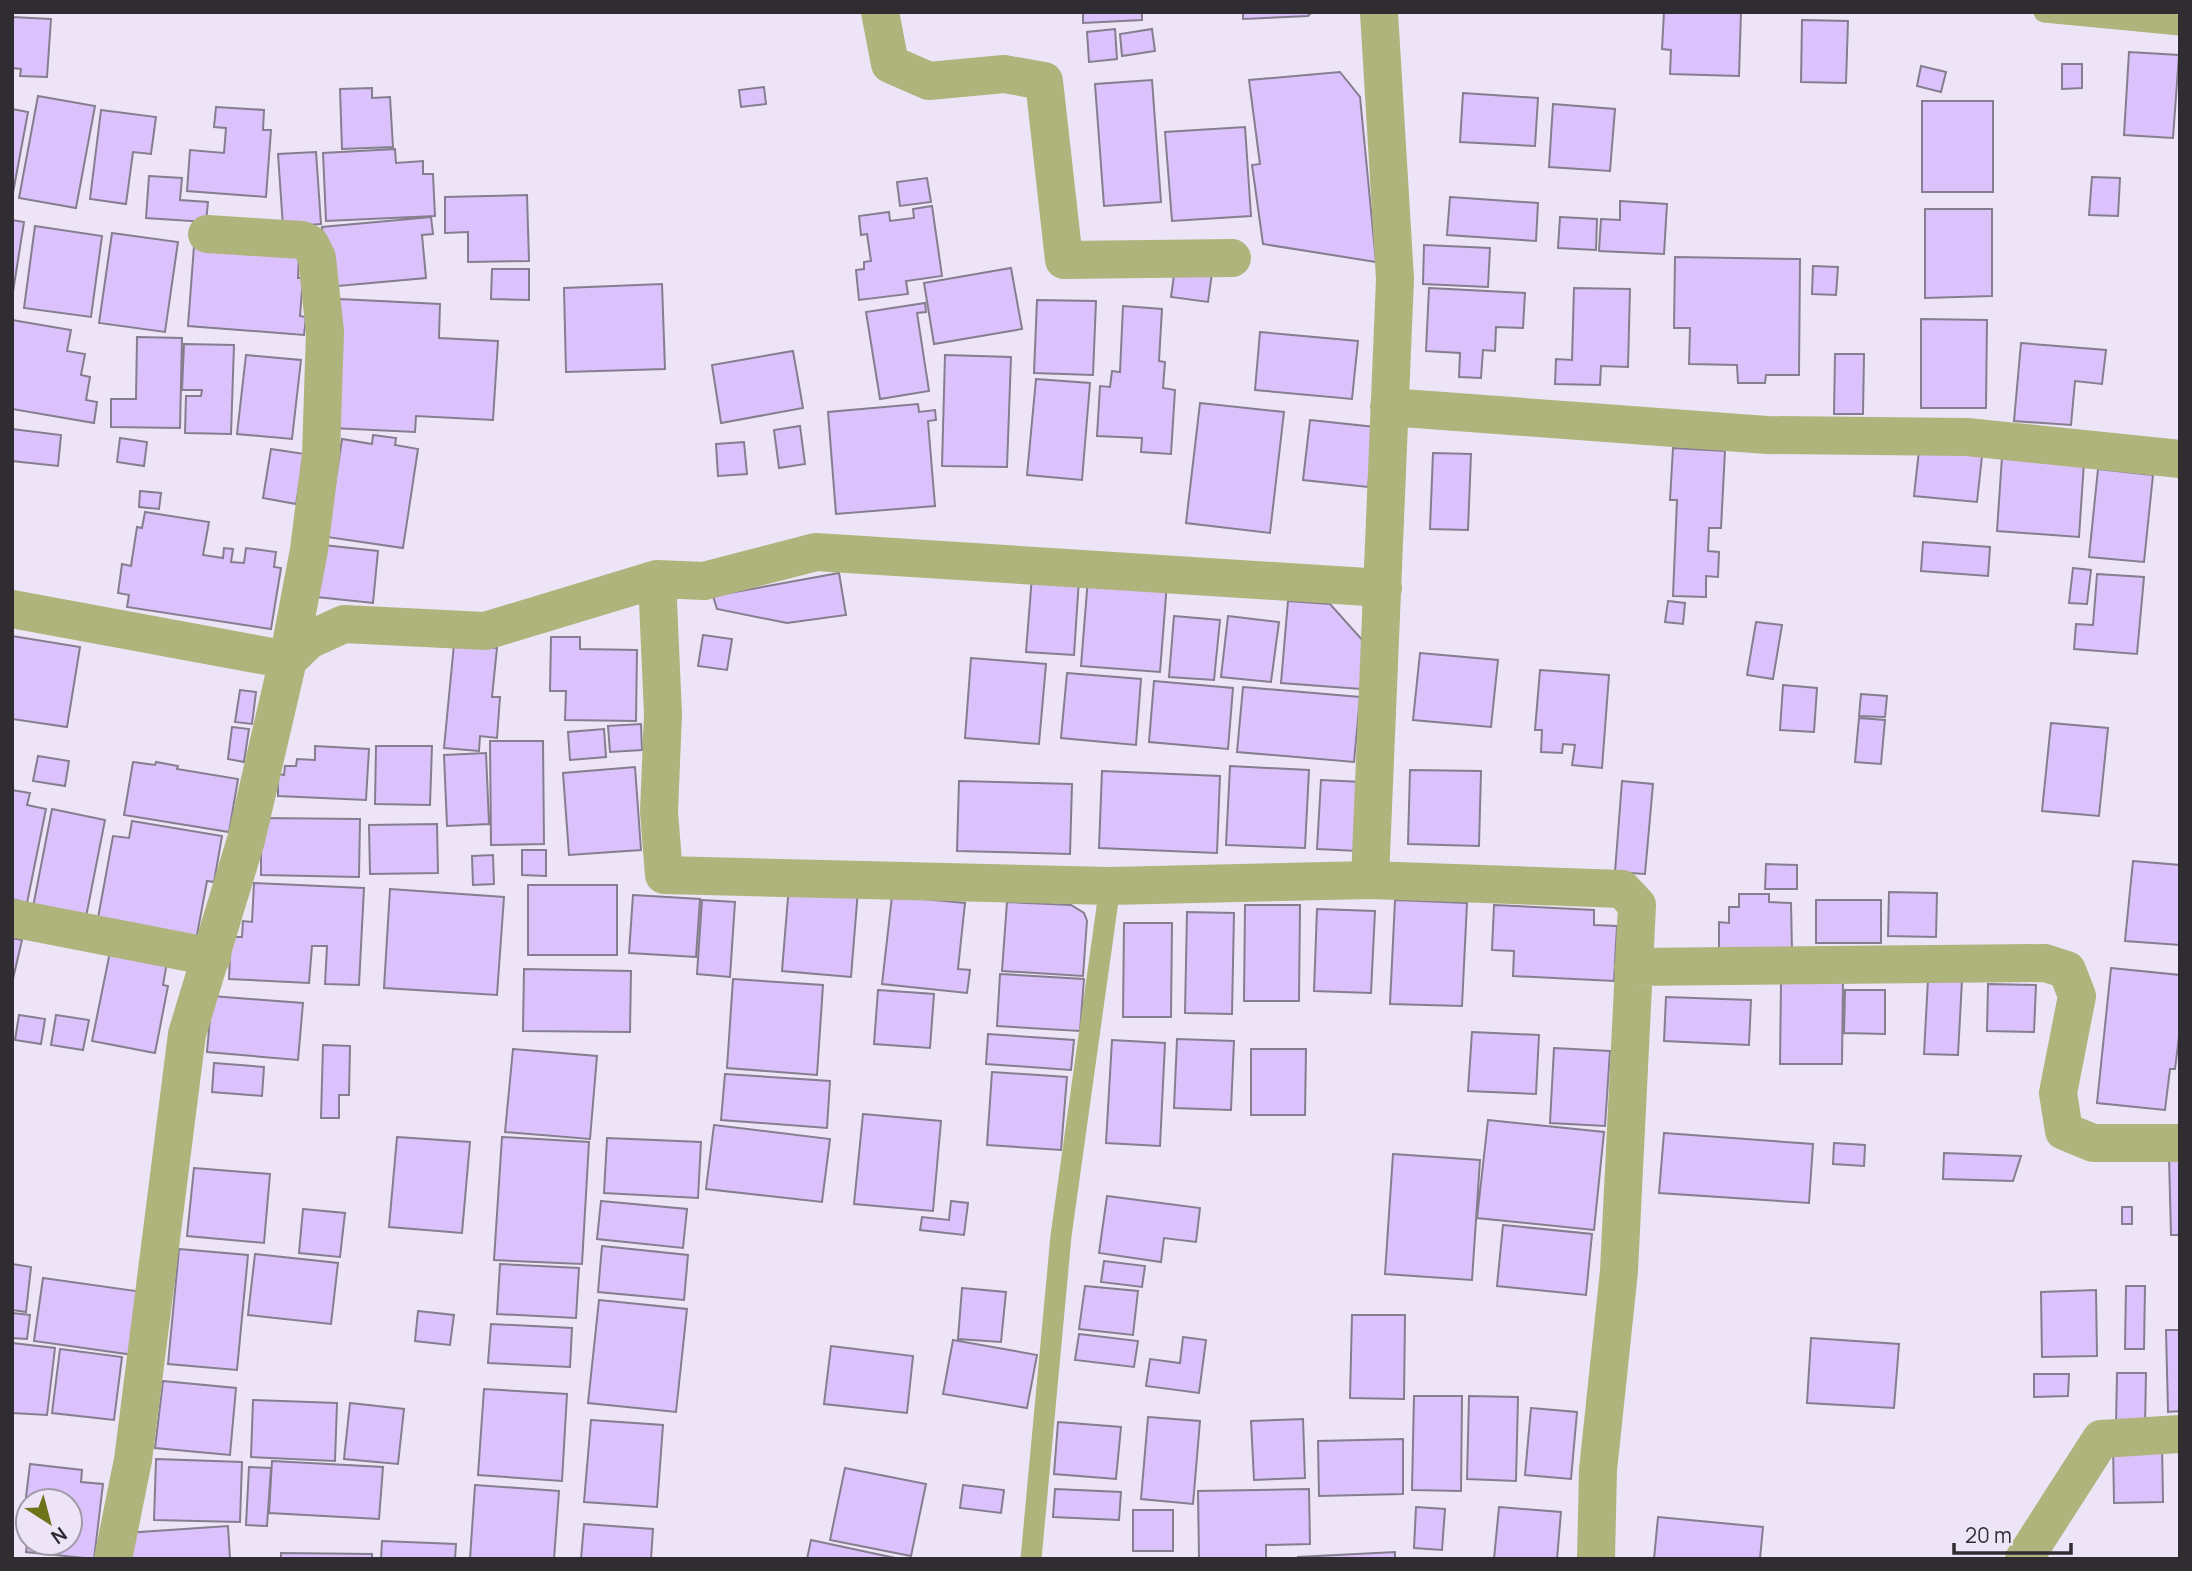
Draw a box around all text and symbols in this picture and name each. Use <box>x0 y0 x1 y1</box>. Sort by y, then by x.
north arrow <box>14 1487 84 1557</box>
scale bar <box>1954 1512 2071 1556</box>
text: N <box>46 1521 72 1550</box>
text: 20 m <box>1965 1521 2012 1549</box>

